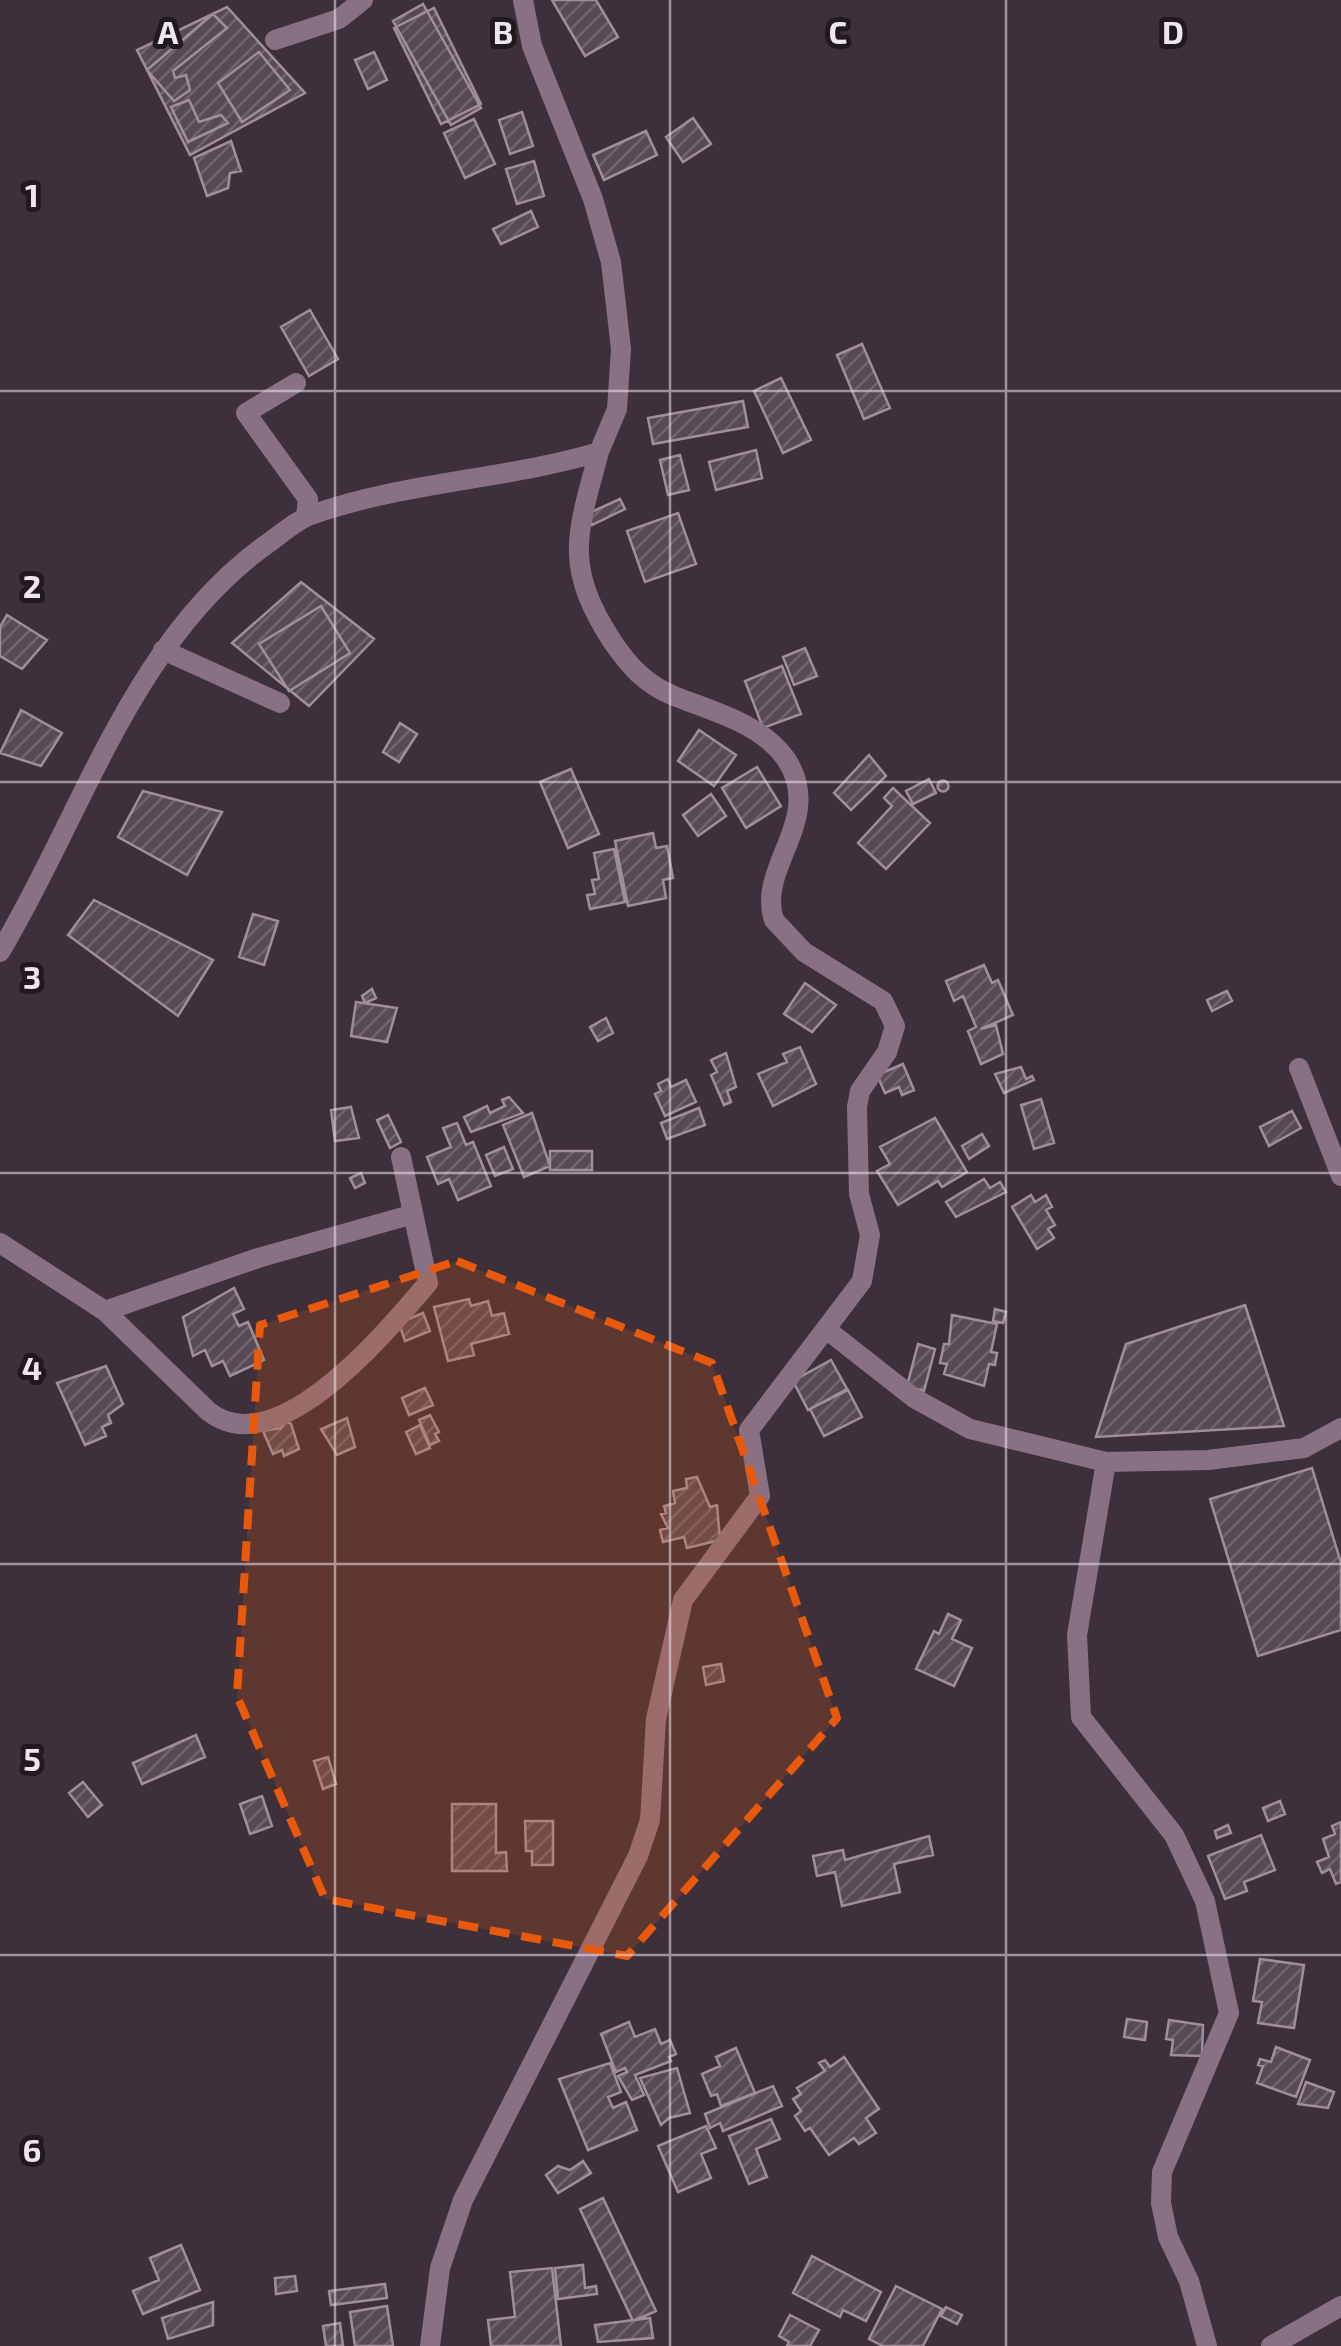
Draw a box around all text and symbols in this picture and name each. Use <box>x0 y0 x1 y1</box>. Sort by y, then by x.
text: A <box>158 12 179 50</box>
text: B <box>493 12 513 50</box>
text: C <box>829 12 847 50</box>
text: D <box>1162 12 1184 50</box>
text: 1 <box>25 175 39 213</box>
text: 2 <box>23 566 41 604</box>
text: 3 <box>23 957 41 995</box>
text: 4 <box>22 1348 42 1386</box>
text: 5 <box>23 1739 41 1777</box>
text: 6 <box>23 2130 41 2168</box>

